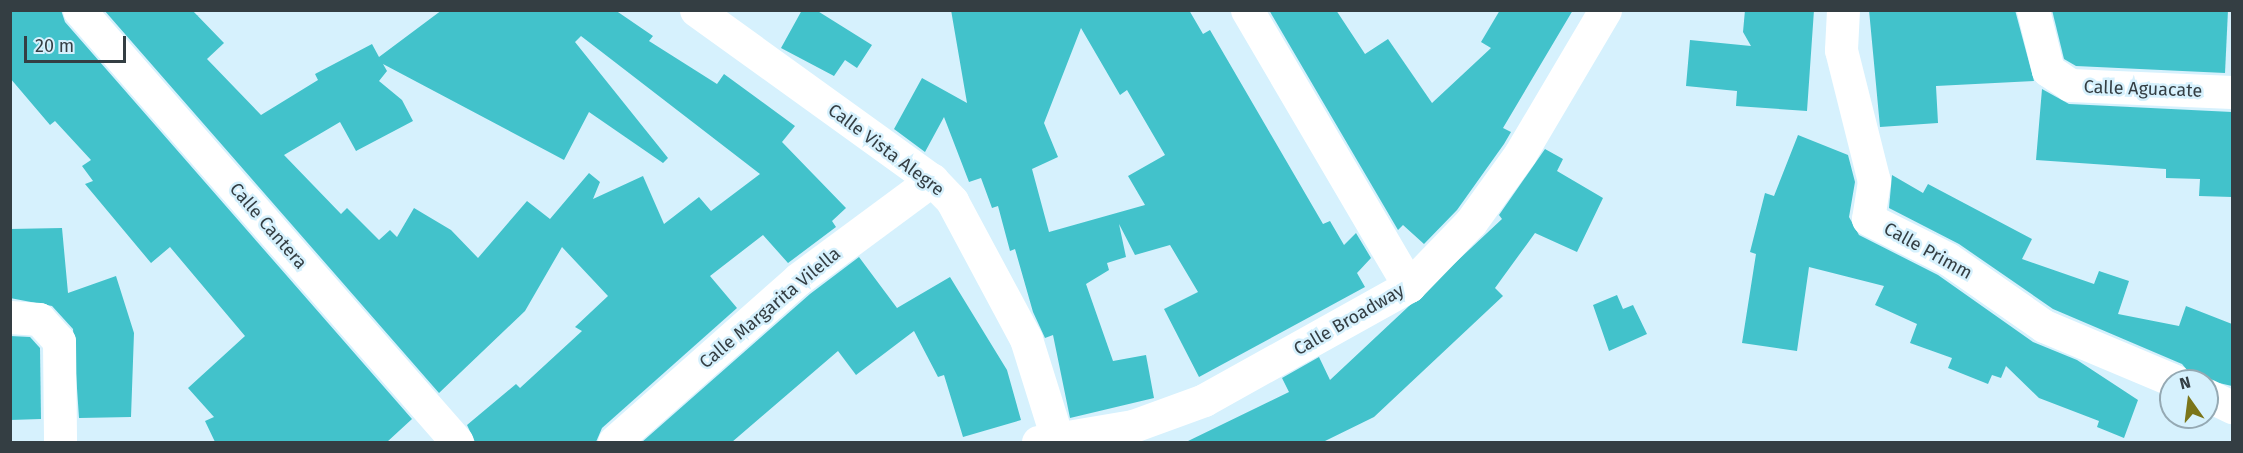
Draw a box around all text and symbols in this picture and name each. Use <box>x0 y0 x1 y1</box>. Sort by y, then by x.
scale bar <box>27 24 129 62</box>
text: 20 m <box>35 35 74 57</box>
street label: Calle Aguacate <box>2083 76 2203 102</box>
street label: Calle Vista Alegre <box>824 99 948 201</box>
street label: Calle Cantera <box>225 179 311 273</box>
street label: Calle Primm <box>1880 218 1976 284</box>
street label: Calle Margarita Vilella <box>695 243 845 373</box>
street label: Calle Broadway <box>1290 280 1408 360</box>
north arrow <box>2159 369 2219 429</box>
text: N <box>2178 372 2192 393</box>

